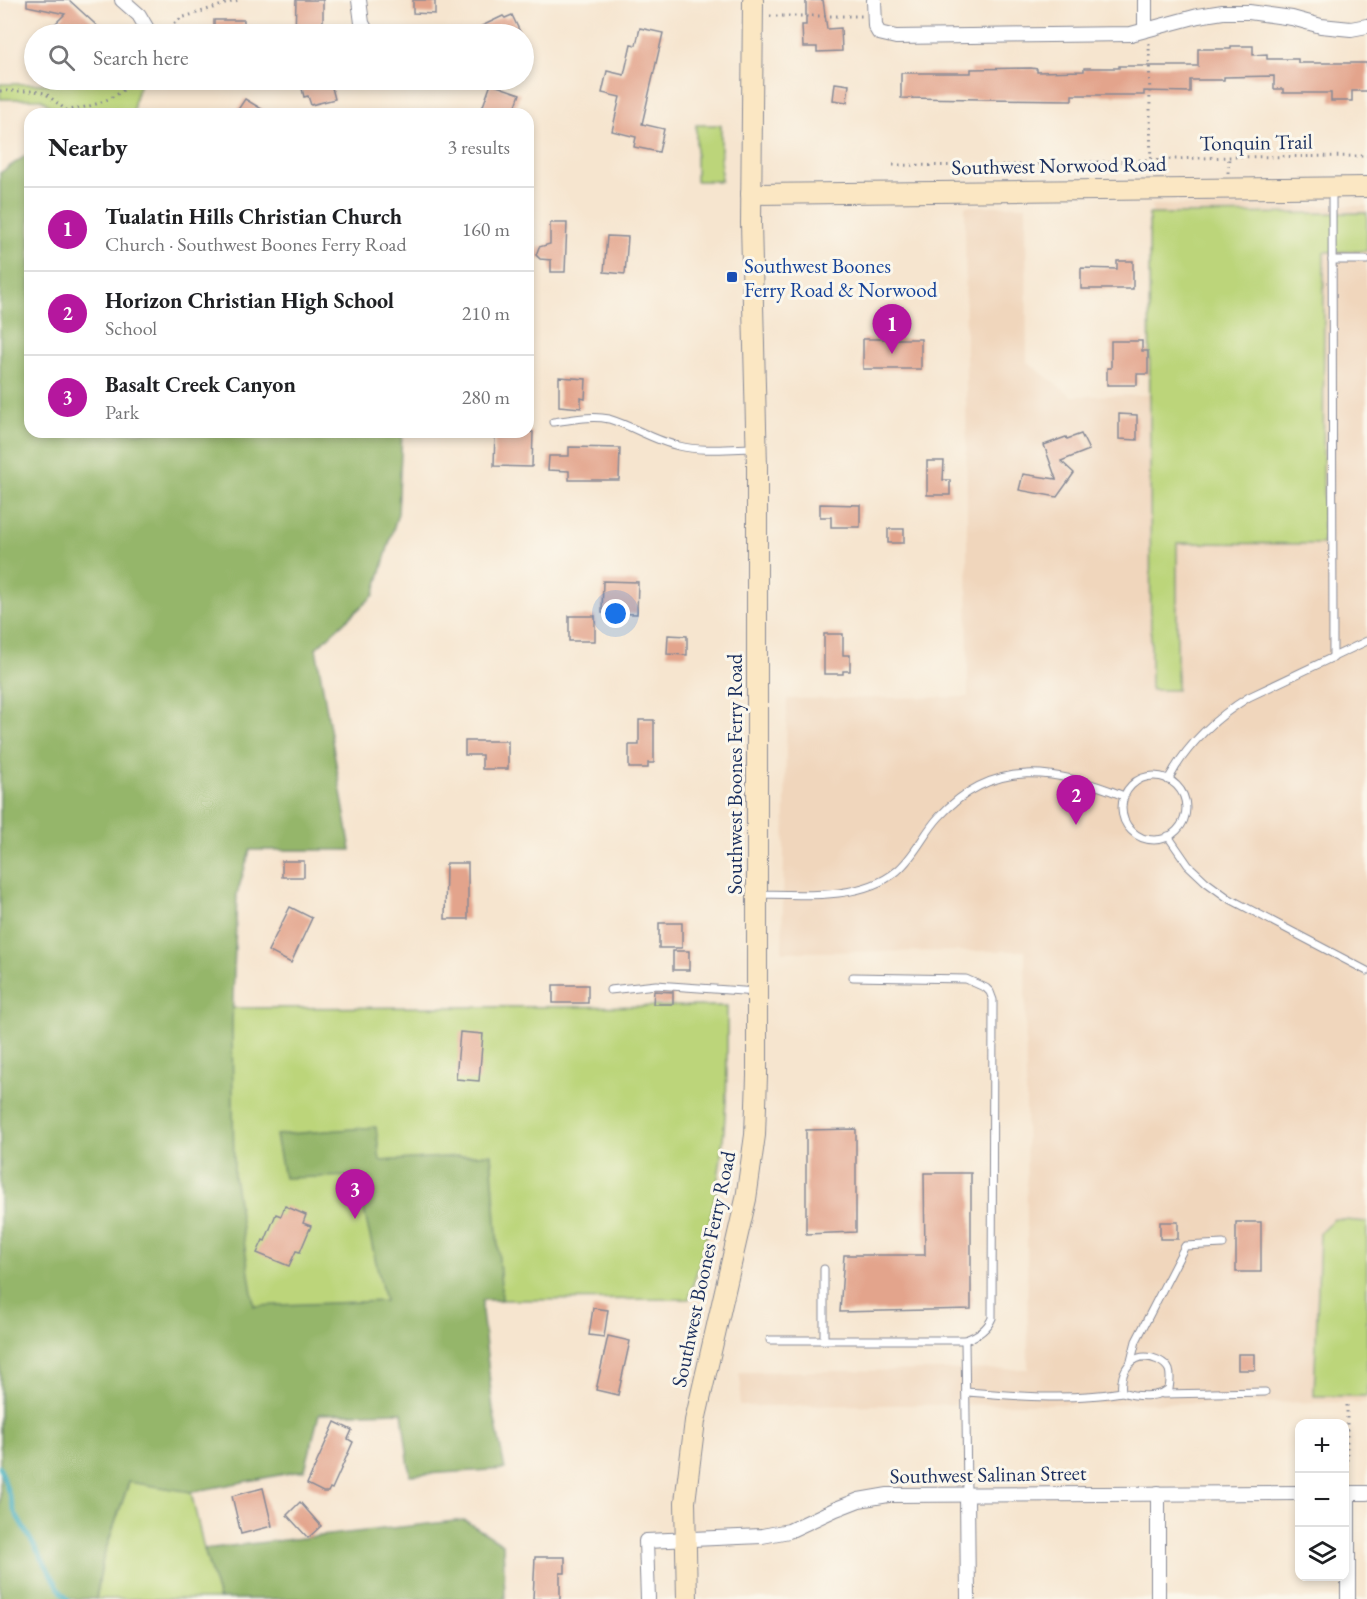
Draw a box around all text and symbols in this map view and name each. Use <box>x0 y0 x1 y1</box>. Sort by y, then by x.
search box <box>24 24 534 90</box>
icon: search <box>45 41 78 74</box>
text: Search here <box>93 43 188 72</box>
street label: Tonquin Trail <box>1199 128 1313 156</box>
text: Nearby <box>48 130 128 164</box>
text: 3 results <box>447 134 510 160</box>
street label: Southwest Norwood Road <box>951 150 1167 180</box>
text: Tualatin Hills Christian Church <box>105 202 402 231</box>
text: 1 <box>62 216 73 242</box>
text: 160 m <box>462 216 510 242</box>
text: Church · Southwest Boones Ferry Road <box>105 231 407 257</box>
place label: Southwest Boones Ferry Road & Norwood <box>744 252 938 303</box>
marker: Southwest Boones Ferry Road & Norwood <box>725 270 739 284</box>
text: Horizon Christian High School <box>105 286 394 315</box>
text: 2 <box>62 300 73 326</box>
text: 210 m <box>462 300 510 326</box>
pin: 1 <box>872 304 912 354</box>
text: School <box>105 315 157 341</box>
text: Basalt Creek Canyon <box>105 370 296 399</box>
text: 3 <box>62 384 73 410</box>
text: 280 m <box>462 384 510 410</box>
text: Park <box>105 399 139 425</box>
your location <box>601 599 630 628</box>
street label: Southwest Boones Ferry Road <box>721 653 748 894</box>
pin: 2 <box>1056 776 1096 825</box>
street label: Southwest Boones Ferry Road <box>665 1148 741 1390</box>
pin: 3 <box>336 1170 374 1219</box>
map controls <box>1295 1419 1349 1581</box>
button: + <box>1295 1419 1349 1473</box>
street label: Southwest Salinan Street <box>889 1459 1087 1489</box>
button: − <box>1295 1473 1349 1527</box>
button: layers <box>1295 1527 1349 1581</box>

